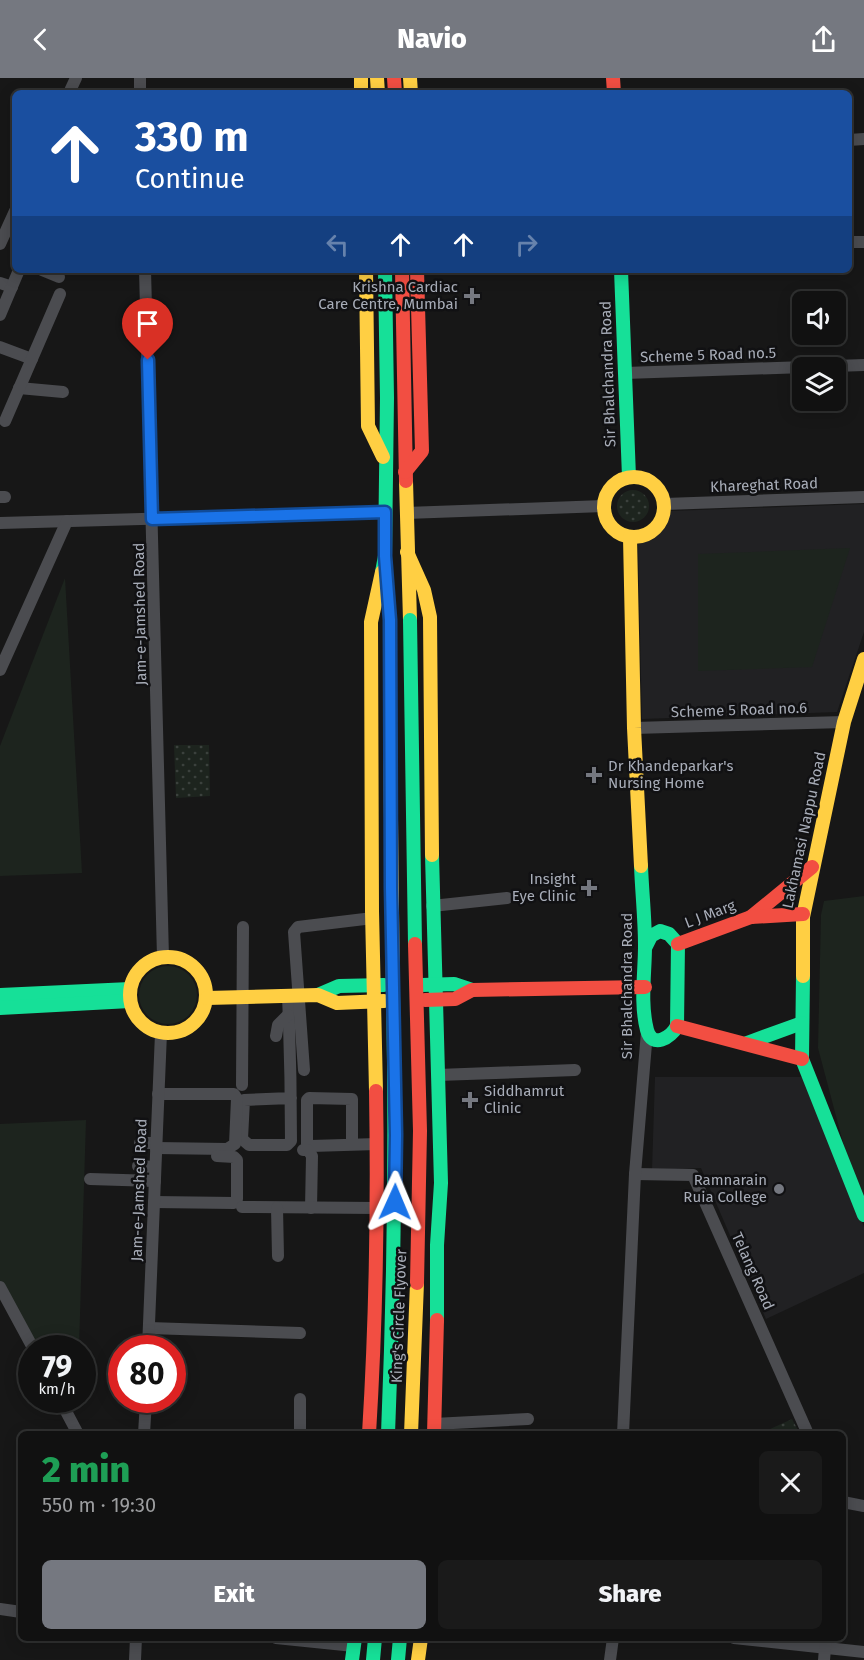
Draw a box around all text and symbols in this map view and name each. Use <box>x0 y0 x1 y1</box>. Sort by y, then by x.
icon: back <box>24 23 57 56</box>
text: Navio <box>397 23 467 55</box>
icon: share <box>807 23 840 56</box>
text: 330 m <box>135 112 249 162</box>
icon: ahead <box>36 114 114 192</box>
text: Continue <box>135 163 245 195</box>
icon: left <box>321 228 354 261</box>
icon: ahead <box>384 228 417 261</box>
icon: ahead <box>447 228 480 261</box>
icon: right <box>510 228 543 261</box>
place label: Krishna Cardiac Care Centre, Mumbai <box>318 278 458 313</box>
marker: Krishna Cardiac Care Centre, Mumbai <box>463 287 481 305</box>
map controls <box>792 291 846 411</box>
button: sound <box>792 291 846 345</box>
pin <box>122 298 173 360</box>
street label: Sir Bhalchandra Road <box>596 301 620 447</box>
icon: arrive <box>131 307 164 340</box>
street label: Scheme 5 Road no.5 <box>640 344 776 366</box>
button: layers <box>792 357 846 411</box>
street label: Khareghat Road <box>710 474 818 496</box>
street label: Jam-e-Jamshed Road <box>130 542 150 686</box>
street label: Scheme 5 Road no.6 <box>671 699 807 721</box>
street label: Lakhamasi Nappu Road <box>779 750 829 910</box>
place label: Dr Khandeparkar's Nursing Home <box>608 757 733 792</box>
marker: Dr Khandeparkar's Nursing Home <box>585 766 603 784</box>
place label: Insight Eye Clinic <box>512 870 577 905</box>
marker: Insight Eye Clinic <box>580 879 598 897</box>
street label: L J Marg <box>682 896 738 932</box>
street label: Sir Bhalchandra Road <box>618 913 636 1059</box>
place label: Siddhamrut Clinic <box>484 1082 565 1117</box>
marker: Siddhamrut Clinic <box>461 1091 479 1109</box>
street label: Jam-e-Jamshed Road <box>128 1118 150 1262</box>
position arrow <box>363 1170 427 1234</box>
place label: Ramnarain Ruia College <box>683 1171 767 1206</box>
marker: Ramnarain Ruia College <box>772 1182 786 1196</box>
street label: Telang Road <box>728 1230 778 1312</box>
street label: King's Circle Flyover <box>388 1248 410 1383</box>
speed limit sign: 80 <box>108 1335 186 1413</box>
text: 79 <box>42 1349 72 1385</box>
text: km/h <box>38 1380 76 1398</box>
text: 2 min <box>42 1448 130 1492</box>
button: close <box>759 1451 822 1514</box>
text: 550 m · 19:30 <box>42 1493 156 1517</box>
button: Exit <box>42 1560 426 1629</box>
button: Share <box>438 1560 822 1629</box>

